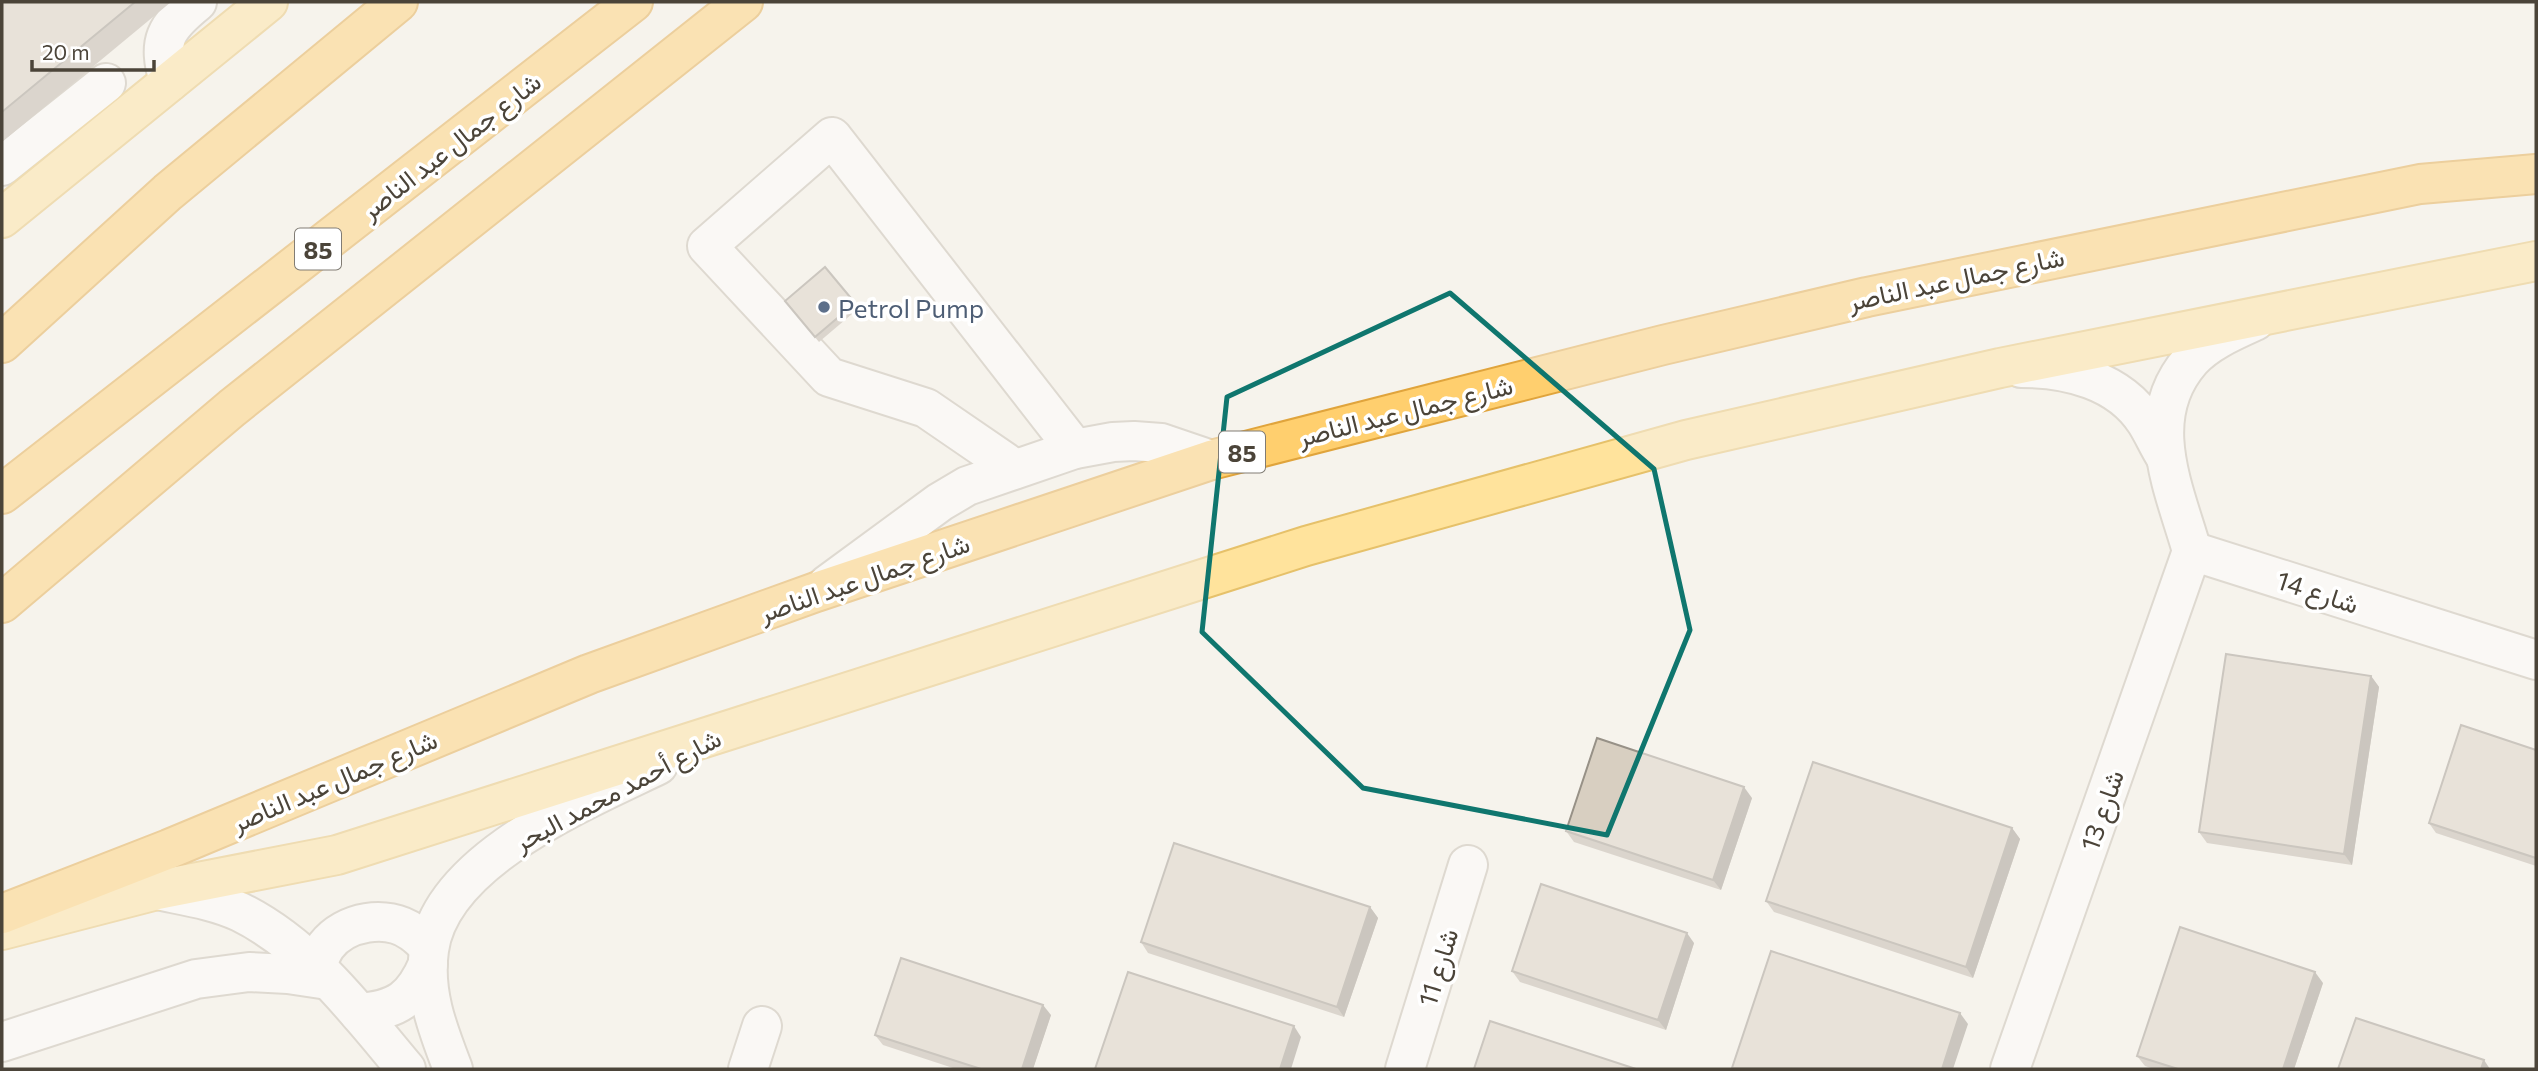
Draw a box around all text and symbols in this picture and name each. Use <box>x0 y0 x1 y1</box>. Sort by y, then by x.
scale bar <box>32 28 154 72</box>
text: 20 m <box>42 39 90 64</box>
street label: شارع جمال عبد الناصر <box>353 65 549 229</box>
road number: 85 <box>295 228 341 270</box>
street label: شارع جمال عبد الناصر <box>1844 240 2068 320</box>
place label: Petrol Pump <box>838 292 984 323</box>
marker: Petrol Pump <box>816 299 832 315</box>
street label: شارع جمال عبد الناصر <box>1293 368 1517 456</box>
road number: 85 <box>1219 432 1265 472</box>
street label: شارع جمال عبد الناصر <box>754 526 974 632</box>
street label: شارع 14 <box>2272 563 2363 623</box>
street label: شارع أحمد محمد البحر <box>507 721 728 861</box>
street label: شارع جمال عبد الناصر <box>226 723 443 841</box>
street label: شارع 13 <box>2073 766 2133 856</box>
street label: شارع 11 <box>1411 924 1467 1011</box>

